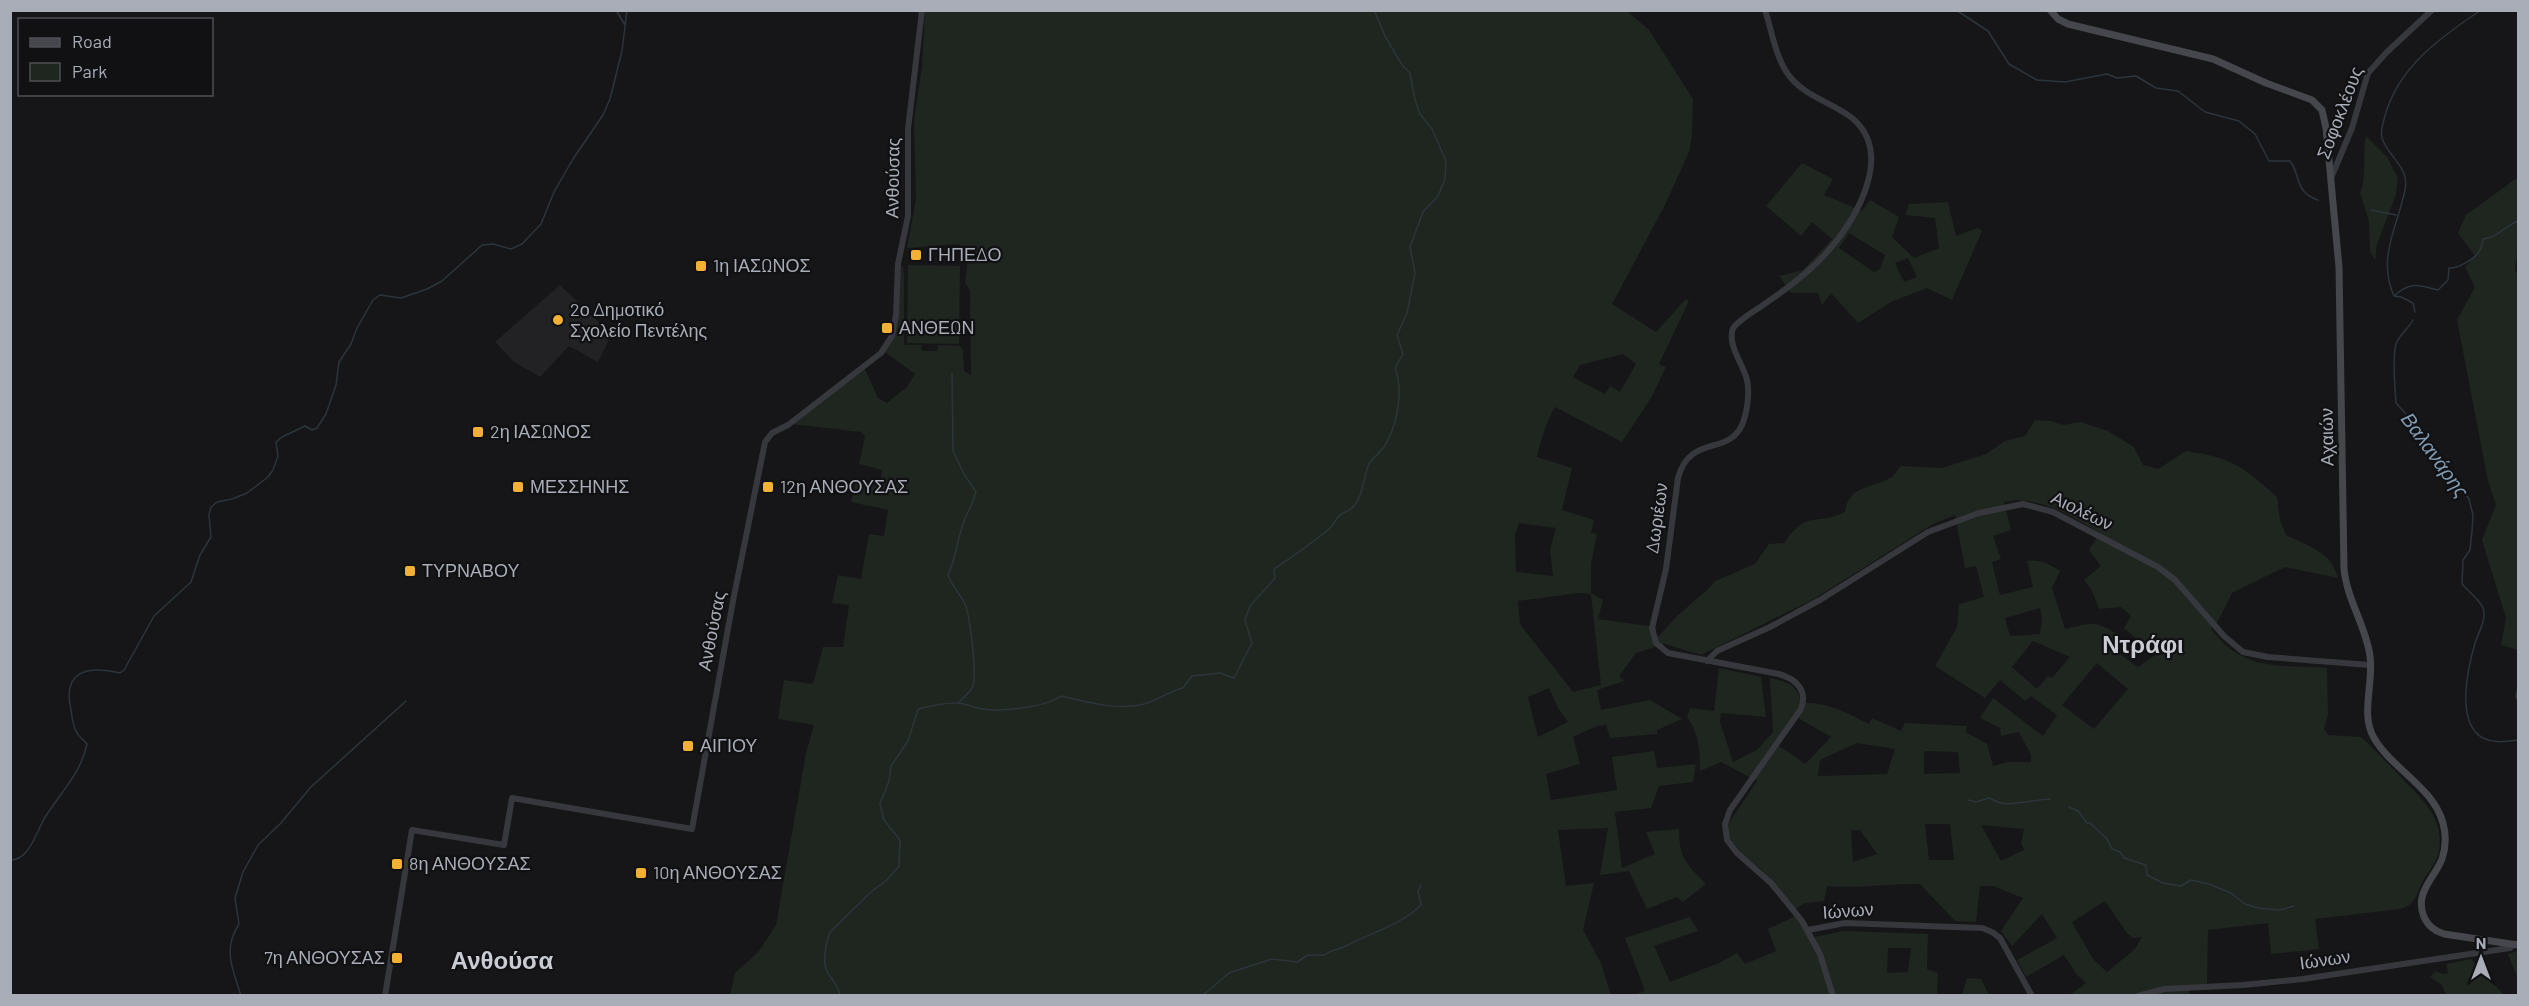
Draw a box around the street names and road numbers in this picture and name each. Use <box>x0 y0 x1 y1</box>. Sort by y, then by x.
street label: Σοφοκλέους <box>2311 63 2367 162</box>
street label: Ανθούσας <box>880 137 904 219</box>
street label: Αχαιών <box>2314 408 2338 466</box>
street label: Δωριέων <box>1640 481 1672 554</box>
street label: Αιολέων <box>2048 486 2117 534</box>
street label: Ανθούσας <box>693 589 730 673</box>
street label: Ιώνων <box>1822 897 1874 923</box>
street label: Ιώνων <box>2298 945 2352 973</box>

